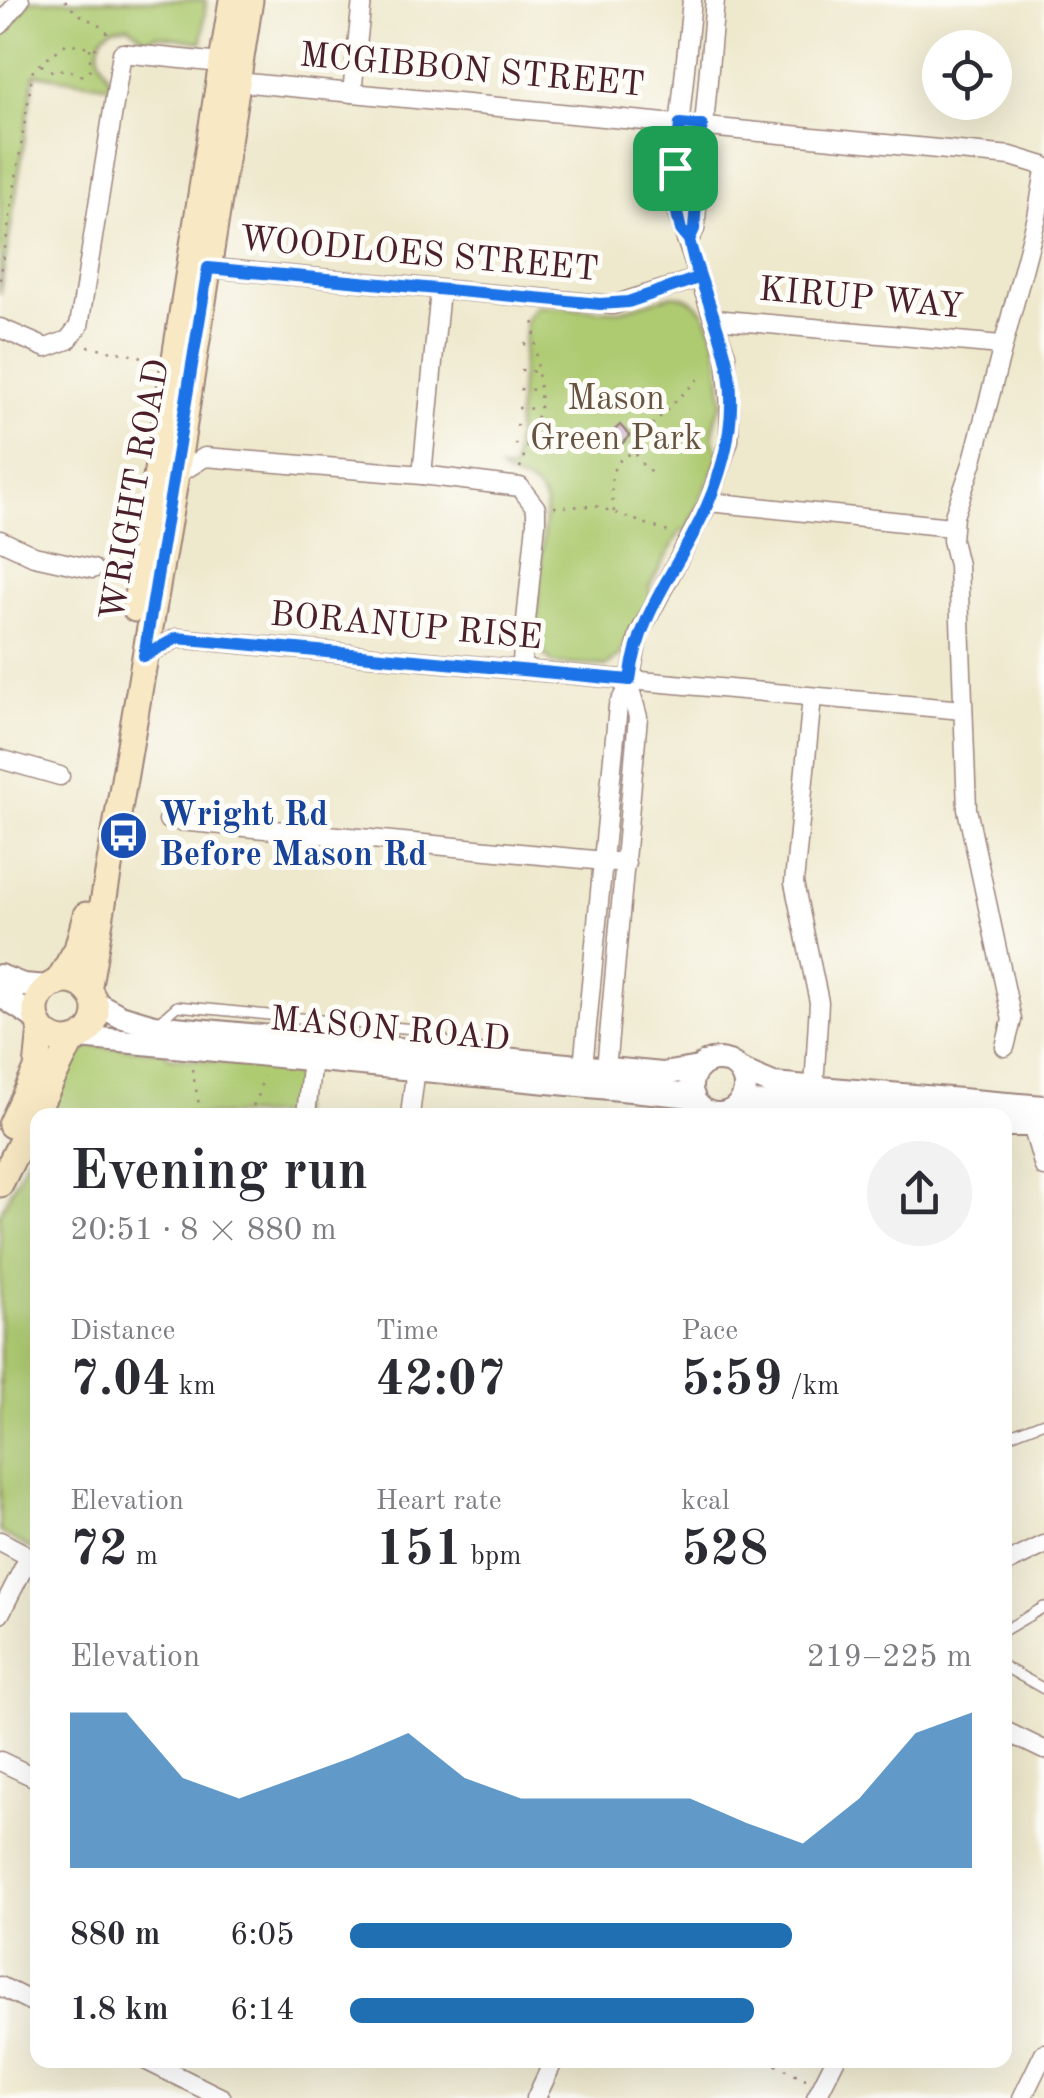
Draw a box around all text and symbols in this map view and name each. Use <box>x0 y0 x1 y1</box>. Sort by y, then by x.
map controls <box>922 30 1012 120</box>
button: locate <box>922 30 1012 120</box>
street label: MCGIBBON STREET <box>298 38 646 104</box>
pin <box>633 126 718 211</box>
icon: arrive <box>648 141 703 196</box>
street label: WOODLOES STREET <box>238 222 600 288</box>
street label: KIRUP WAY <box>757 273 965 325</box>
street label: WRIGHT ROAD <box>96 356 176 624</box>
park label: Mason Green Park <box>530 382 702 457</box>
street label: BORANUP RISE <box>268 598 544 656</box>
place label: Wright Rd Before Mason Rd <box>159 798 427 873</box>
bus stop icon: Wright Rd Before Mason Rd <box>98 809 150 861</box>
street label: MASON ROAD <box>269 1002 511 1058</box>
button: share <box>867 1141 972 1246</box>
text: Evening run <box>70 1146 368 1201</box>
text: 20:51 · 8 × 880 m <box>70 1215 337 1247</box>
text: Distance <box>70 1318 175 1346</box>
text: Time <box>376 1318 438 1346</box>
text: Pace <box>681 1318 738 1346</box>
text: 7.04 <box>70 1356 171 1406</box>
text: 42:07 <box>376 1356 506 1406</box>
text: 5:59 <box>681 1356 782 1406</box>
text: km <box>171 1373 216 1401</box>
text: /km <box>782 1373 840 1401</box>
text: Elevation <box>70 1488 184 1516</box>
text: Heart rate <box>376 1488 502 1516</box>
text: kcal <box>681 1488 730 1516</box>
text: 72 <box>70 1526 128 1576</box>
text: 151 <box>376 1526 463 1576</box>
text: 528 <box>681 1526 768 1576</box>
text: m <box>128 1543 158 1571</box>
text: bpm <box>463 1543 522 1571</box>
text: Elevation <box>70 1642 200 1674</box>
text: 219–225 m <box>806 1642 972 1674</box>
text: 880 m <box>70 1920 160 1952</box>
text: 6:05 <box>230 1920 295 1952</box>
text: 1.8 km <box>70 1995 169 2027</box>
text: 6:14 <box>230 1995 295 2027</box>

